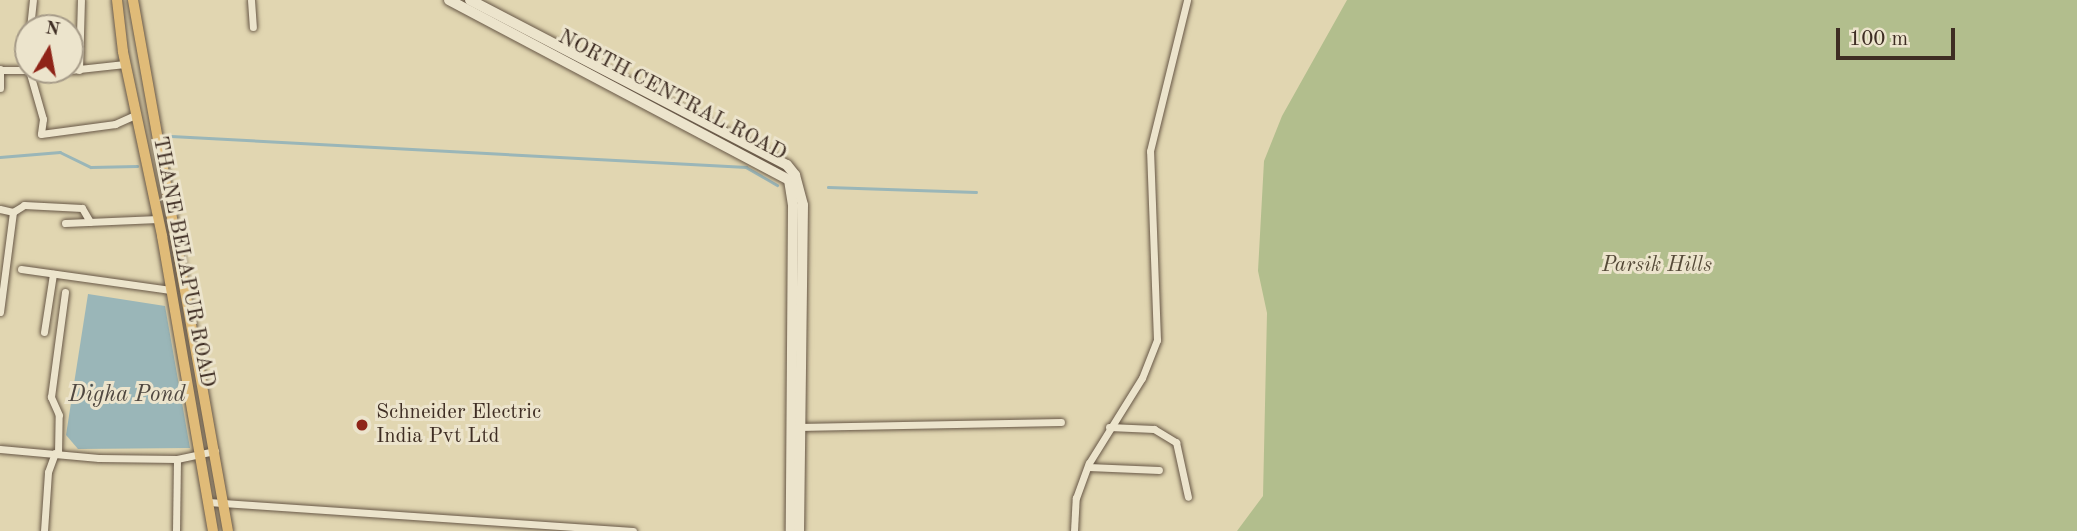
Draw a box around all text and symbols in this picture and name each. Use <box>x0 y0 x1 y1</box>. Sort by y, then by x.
north arrow <box>14 14 84 84</box>
scale bar <box>1839 14 1958 58</box>
text: N <box>44 19 61 40</box>
street label: NORTH CENTRAL ROAD <box>554 25 790 167</box>
text: 100 m <box>1849 29 1908 50</box>
street label: THANE BELAPUR ROAD <box>146 134 220 390</box>
park label: Parsik Hills <box>1602 253 1712 279</box>
water label: Digha Pond <box>68 381 186 409</box>
place label: Schneider Electric India Pvt Ltd <box>376 400 541 450</box>
marker: Schneider Electric India Pvt Ltd <box>354 417 370 433</box>

